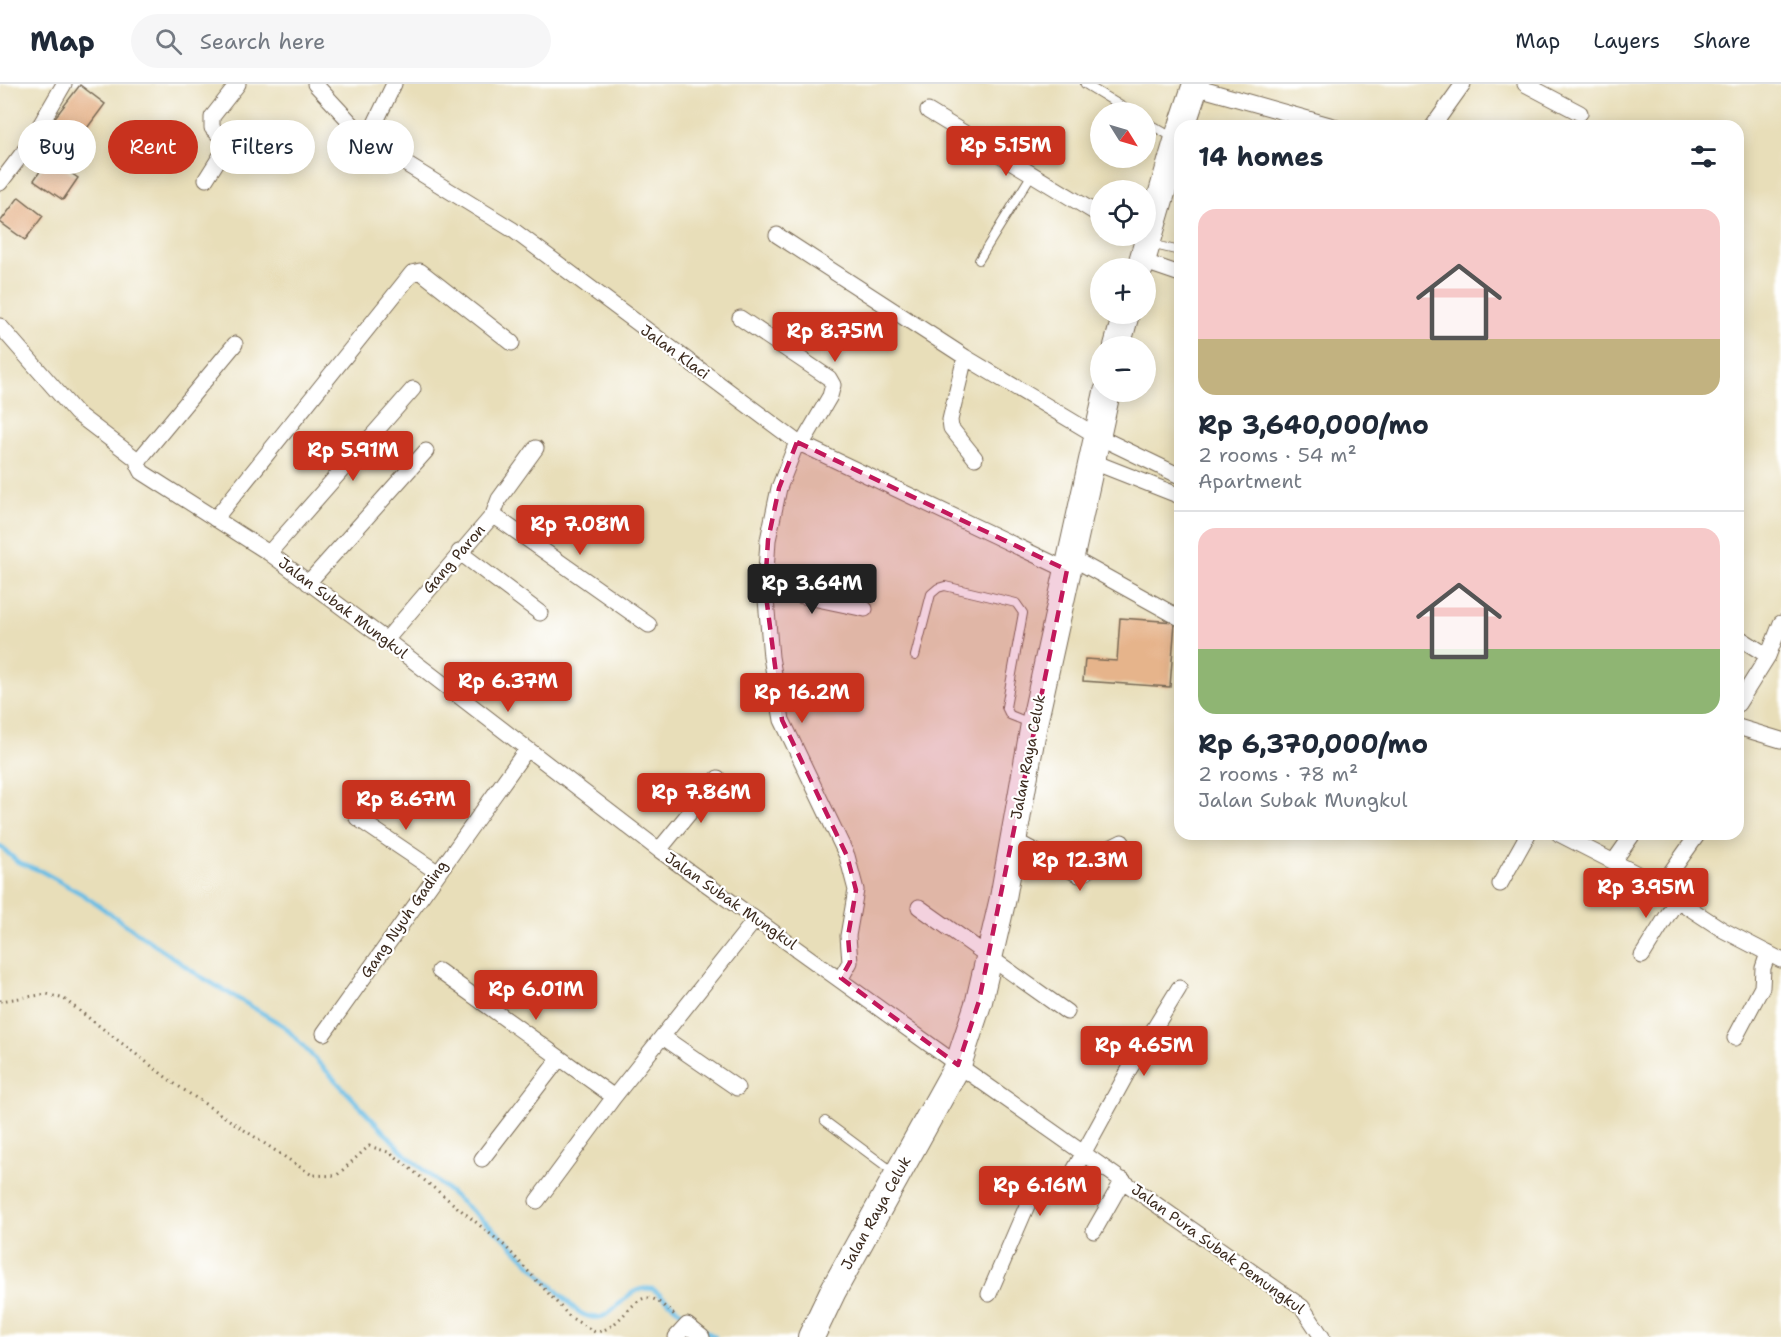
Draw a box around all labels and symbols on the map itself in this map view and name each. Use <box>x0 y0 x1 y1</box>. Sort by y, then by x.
north arrow <box>1090 102 1156 168</box>
pin: Rp 5.15M <box>944 126 1068 177</box>
pin: Rp 8.75M <box>773 312 897 363</box>
street label: Jalan Klaci <box>636 320 714 384</box>
pin: Rp 5.91M <box>291 431 415 482</box>
pin: Rp 7.08M <box>518 505 642 556</box>
street label: Gang Paron <box>418 520 490 598</box>
street label: Jalan Subak Mungkul <box>274 553 412 664</box>
pin: Rp 3.64M <box>750 564 874 615</box>
pin: Rp 6.37M <box>446 662 570 713</box>
pin: Rp 16.2M <box>740 673 864 724</box>
street label: Jalan Raya Celuk <box>1006 693 1050 821</box>
pin: Rp 7.86M <box>639 773 763 824</box>
pin: Rp 8.67M <box>344 780 468 831</box>
pin: Rp 12.3M <box>1018 841 1142 892</box>
street label: Jalan Subak Mungkul <box>661 848 802 955</box>
street label: Gang Nyuh Gading <box>356 856 452 982</box>
pin: Rp 3.95M <box>1584 868 1708 919</box>
pin: Rp 6.01M <box>474 970 598 1021</box>
pin: Rp 4.65M <box>1082 1026 1206 1077</box>
street label: Jalan Raya Celuk <box>836 1153 916 1273</box>
pin: Rp 6.16M <box>978 1166 1102 1217</box>
street label: Jalan Pura Subak Pemungkul <box>1127 1179 1309 1319</box>

